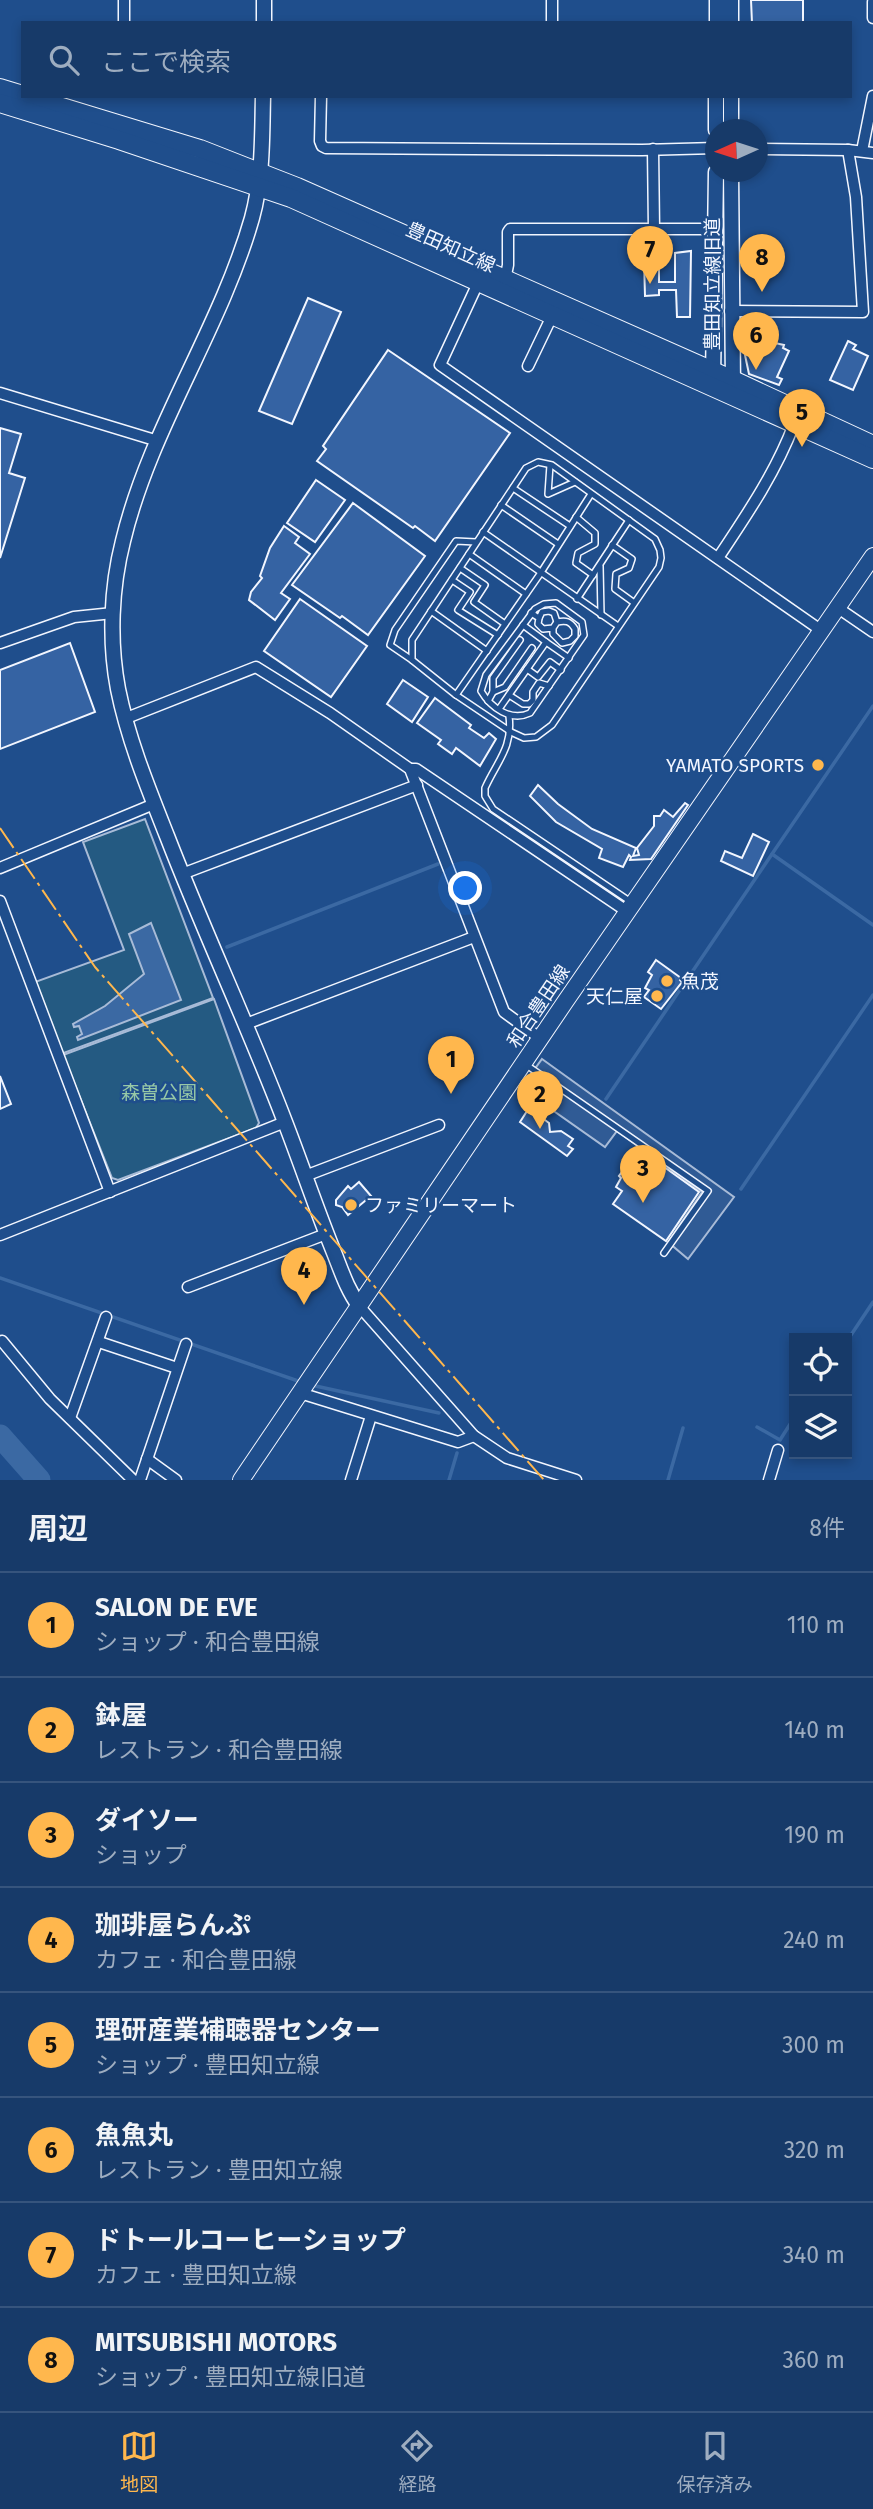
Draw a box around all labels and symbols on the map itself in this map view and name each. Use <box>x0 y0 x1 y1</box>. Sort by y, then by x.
north arrow <box>705 119 768 182</box>
street label: 豊田知立線旧道 <box>701 217 724 351</box>
street label: 豊田知立線 <box>403 218 499 277</box>
pin: 7 <box>627 226 673 284</box>
pin: 8 <box>739 234 785 292</box>
pin: 6 <box>733 312 779 370</box>
pin: 5 <box>779 389 825 447</box>
place label: YAMATO SPORTS <box>666 754 804 777</box>
marker: YAMATO SPORTS <box>810 757 826 773</box>
your location <box>448 871 482 905</box>
street label: 和合豊田線 <box>502 960 575 1052</box>
place label: 魚茂 <box>681 970 719 993</box>
marker: 魚茂 <box>659 973 675 989</box>
place label: 天仁屋 <box>586 985 643 1008</box>
marker: 天仁屋 <box>649 988 665 1004</box>
pin: 1 <box>428 1036 474 1094</box>
pin: 2 <box>517 1071 563 1129</box>
park label: 森曽公園 <box>121 1081 197 1104</box>
pin: 3 <box>620 1145 666 1203</box>
place label: ファミリーマート <box>365 1194 517 1217</box>
marker: ファミリーマート <box>343 1197 359 1213</box>
pin: 4 <box>281 1247 327 1305</box>

